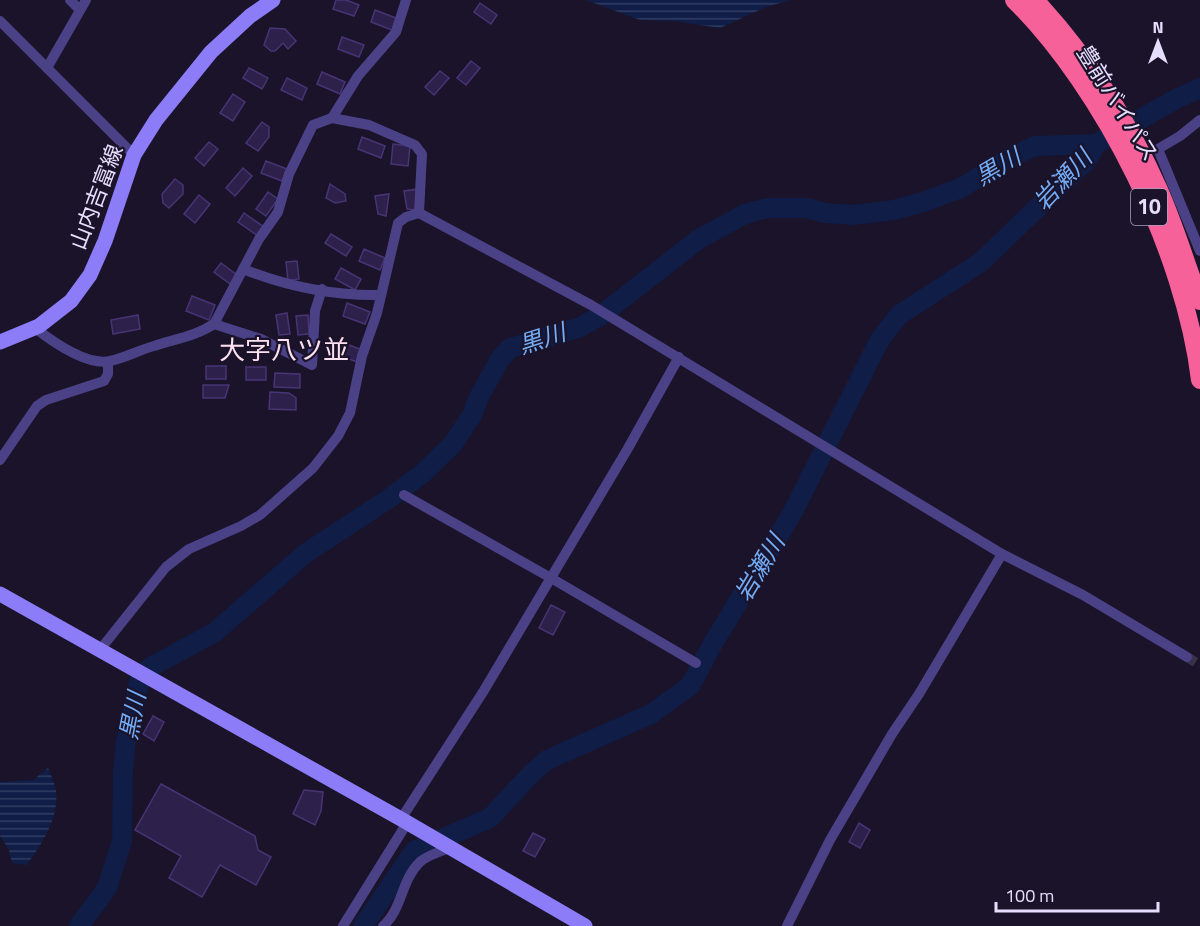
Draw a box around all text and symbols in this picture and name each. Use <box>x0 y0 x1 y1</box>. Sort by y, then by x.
north arrow <box>1128 12 1188 72</box>
text: N <box>1152 15 1164 39</box>
street label: 豊前バイパス <box>1069 38 1167 168</box>
water label: 黒川 <box>968 137 1030 194</box>
water label: 岩瀬川 <box>1025 139 1102 218</box>
street label: 山内吉富線 <box>60 140 132 254</box>
road number: 10 <box>1131 189 1167 225</box>
water label: 黒川 <box>513 313 573 363</box>
district label: 大字八ツ並 <box>219 330 349 369</box>
water label: 岩瀬川 <box>725 525 795 608</box>
water label: 黒川 <box>110 686 155 743</box>
scale bar <box>996 875 1158 913</box>
text: 100 m <box>1005 882 1054 909</box>

